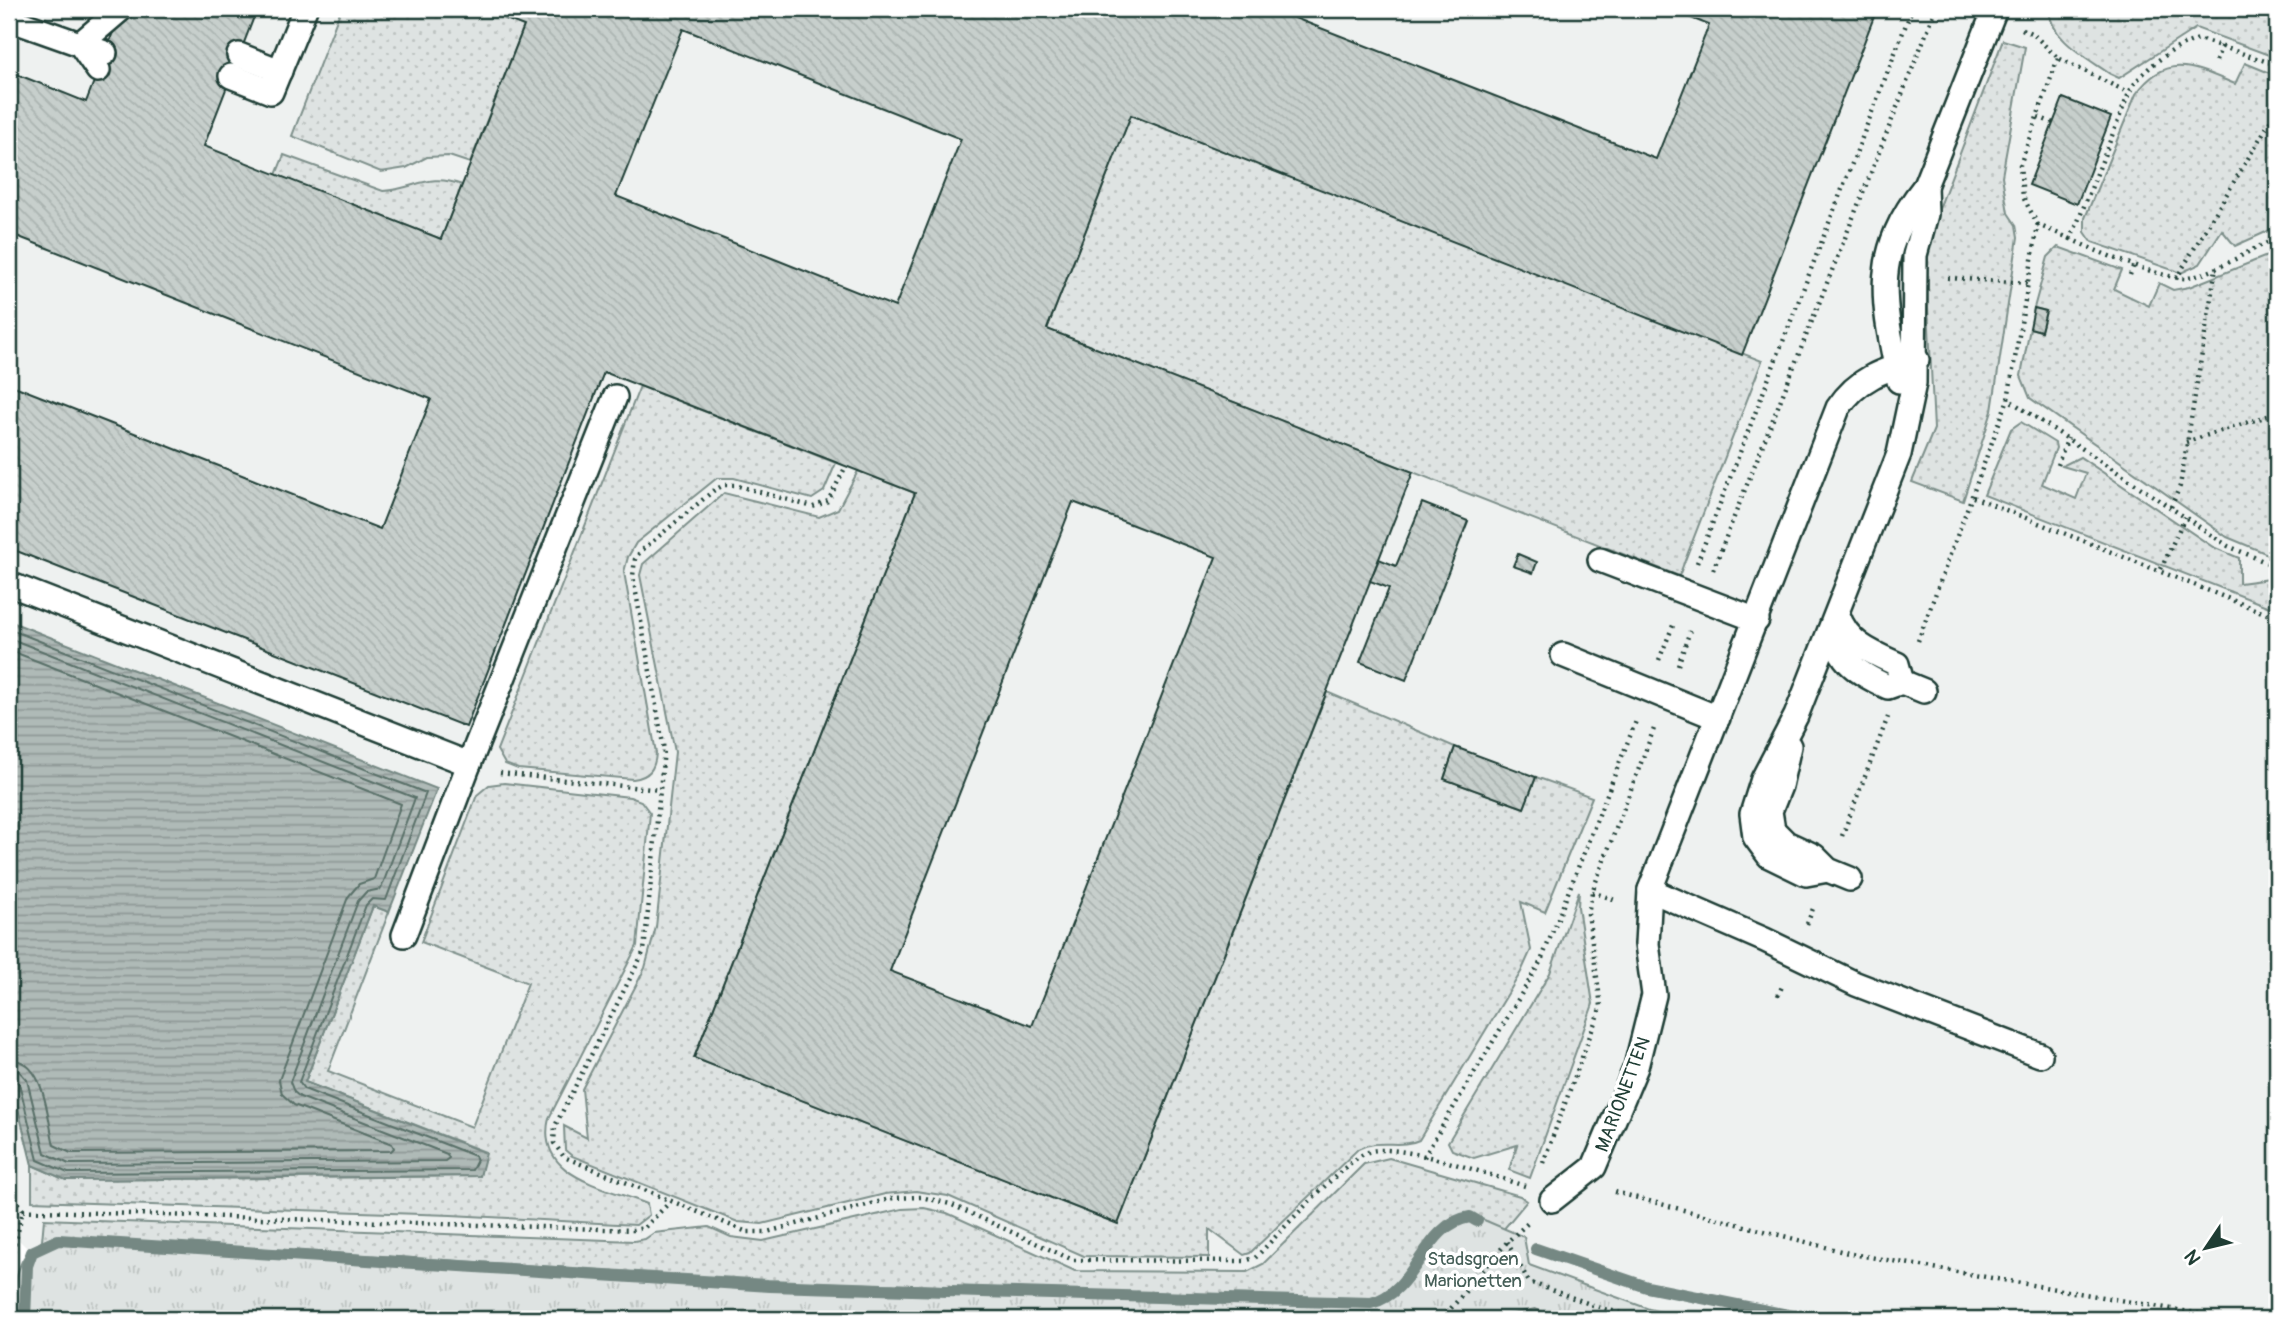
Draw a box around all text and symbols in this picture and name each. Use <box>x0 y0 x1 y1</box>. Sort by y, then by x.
street label: MARIONETTEN <box>1590 1033 1656 1155</box>
north arrow <box>2170 1212 2240 1282</box>
text: N <box>2179 1245 2206 1269</box>
park label: Stadsgroen Marionetten <box>1424 1247 1522 1293</box>

